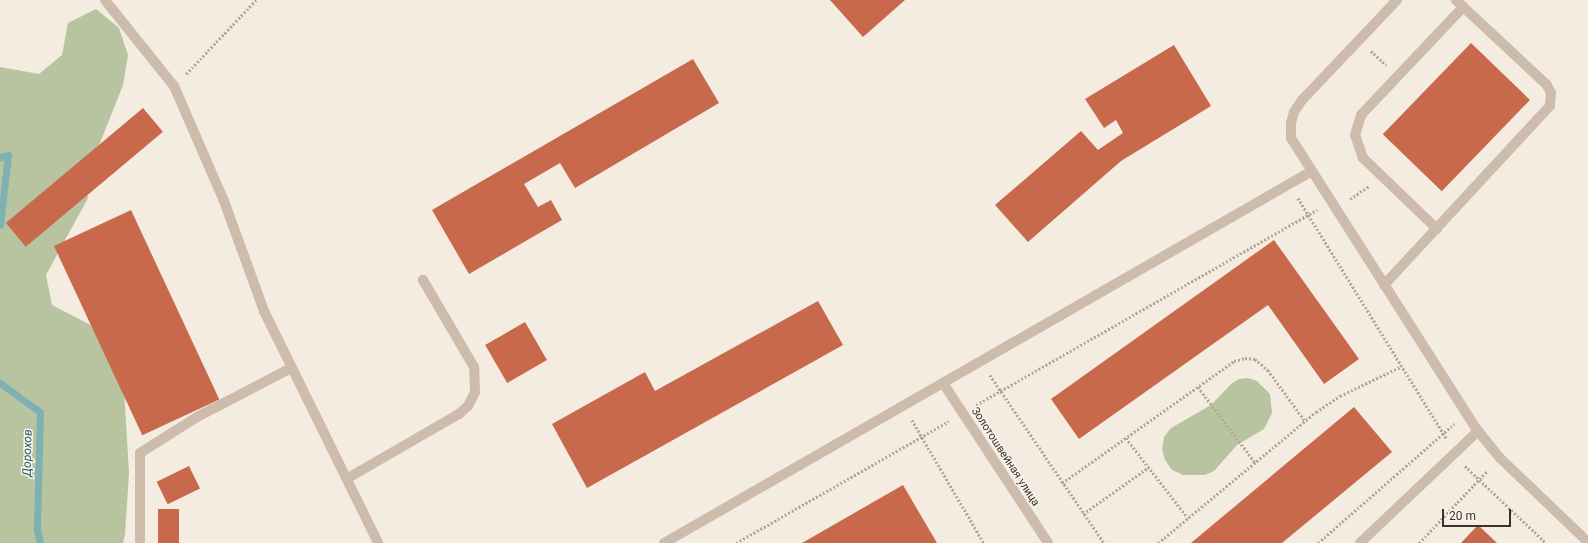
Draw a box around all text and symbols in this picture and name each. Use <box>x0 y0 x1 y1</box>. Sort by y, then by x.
street label: Золотошвейная улица <box>968 405 1042 509</box>
water label: Дорохов <box>20 429 36 477</box>
scale bar <box>1444 501 1513 527</box>
text: 20 m <box>1449 509 1476 523</box>

